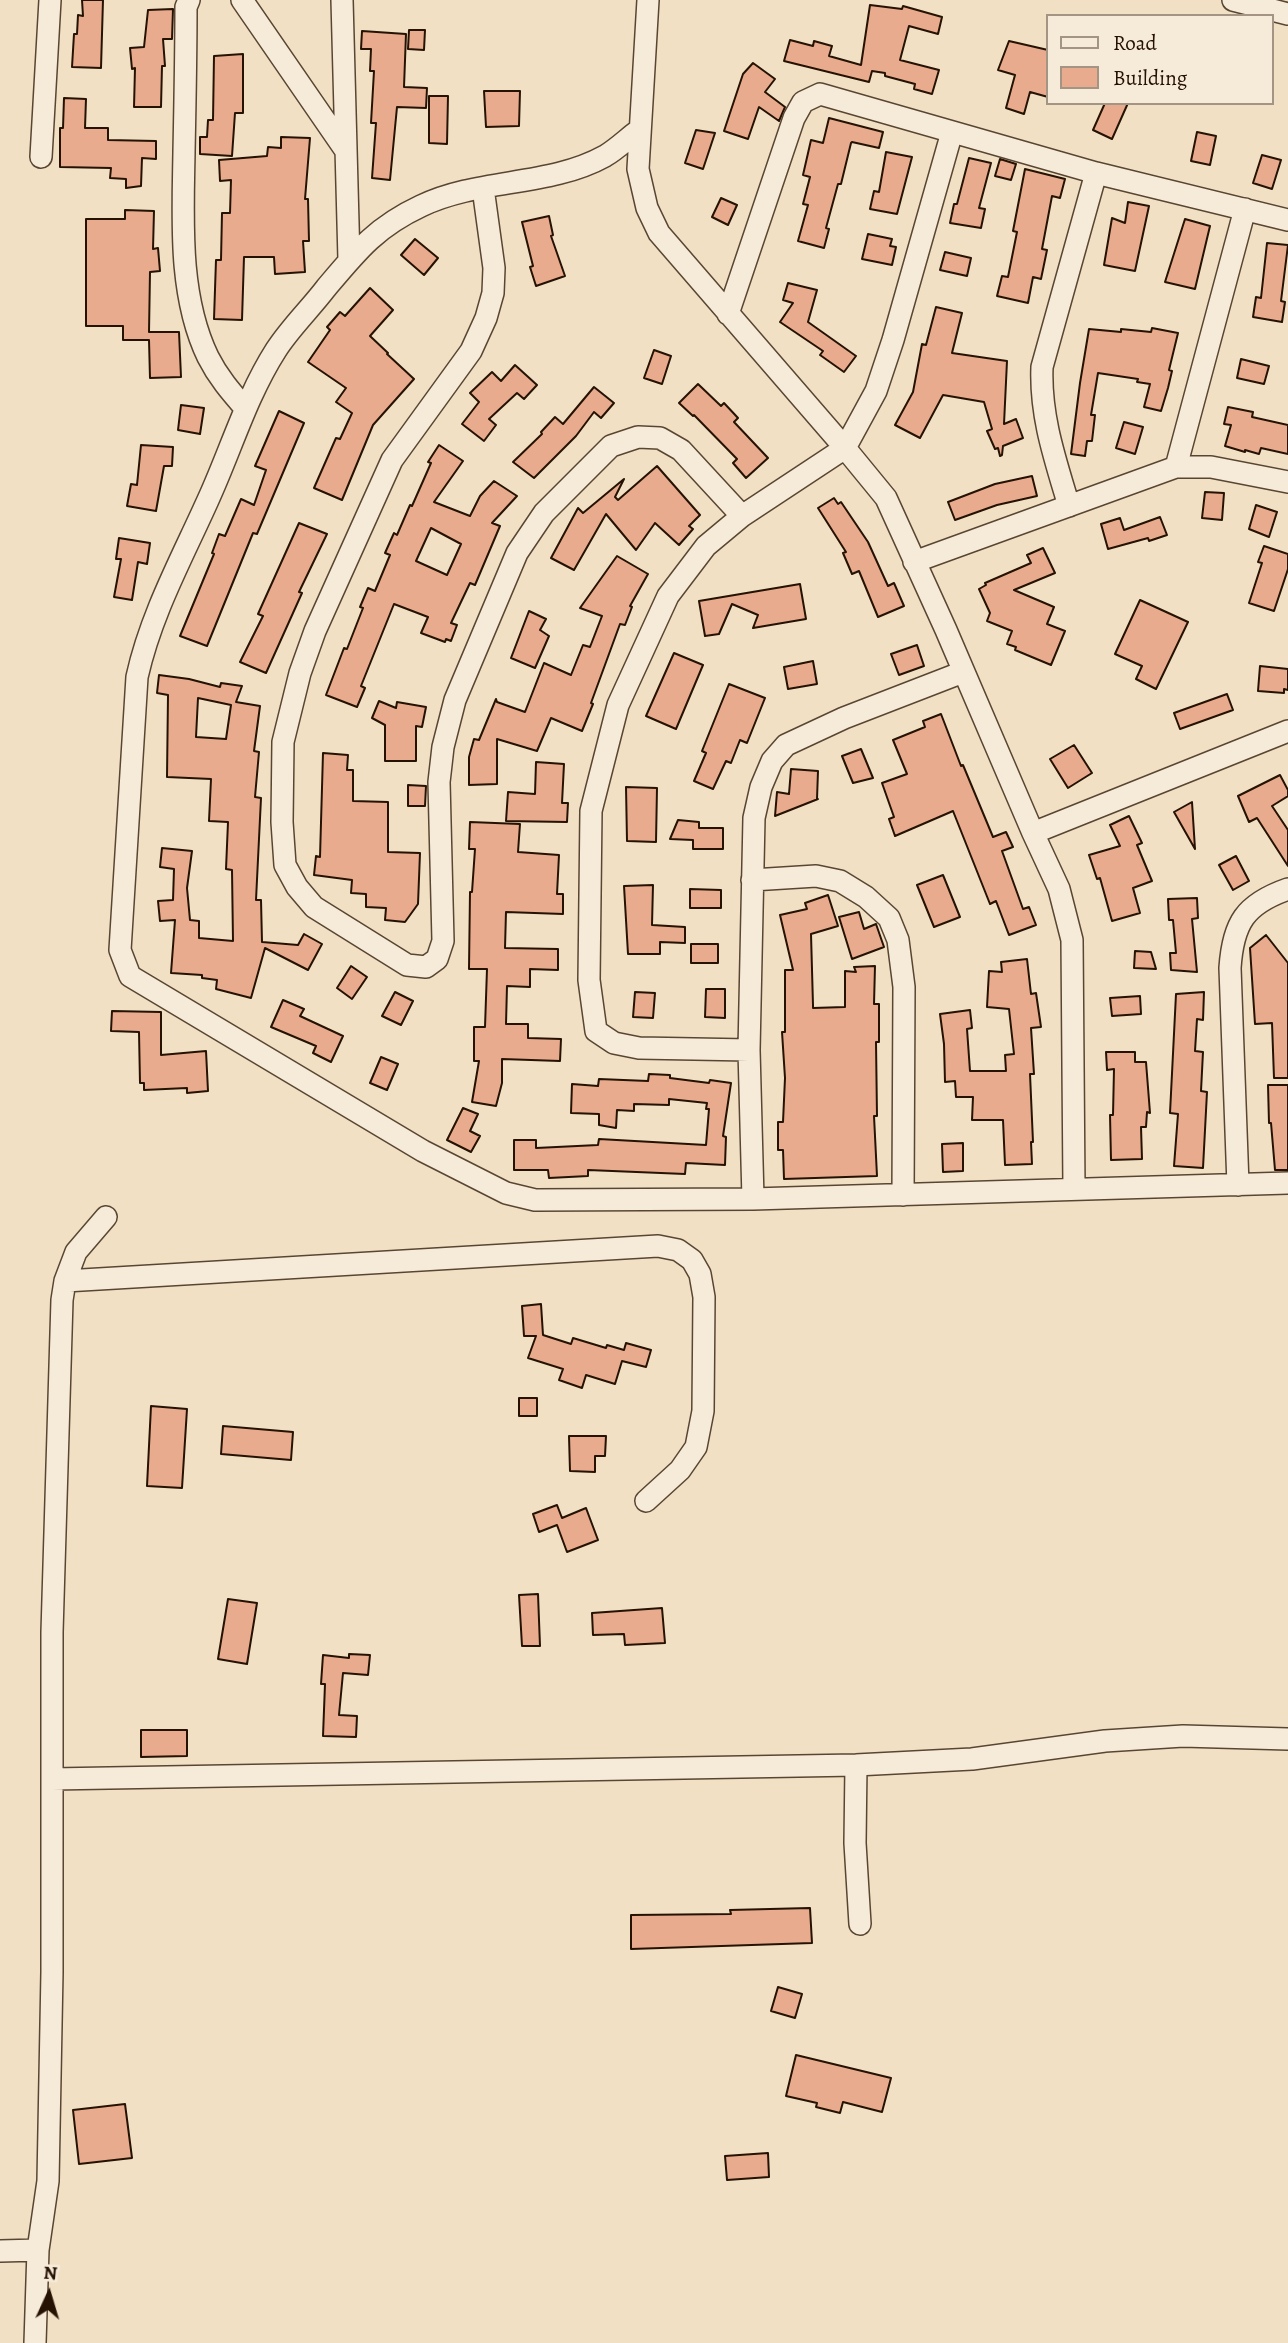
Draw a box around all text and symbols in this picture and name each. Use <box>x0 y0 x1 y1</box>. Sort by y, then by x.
legend <box>1046 14 1274 105</box>
text: Road <box>1113 29 1157 57</box>
text: Building <box>1113 64 1187 92</box>
north arrow <box>14 2259 84 2329</box>
text: N <box>43 2260 58 2287</box>

